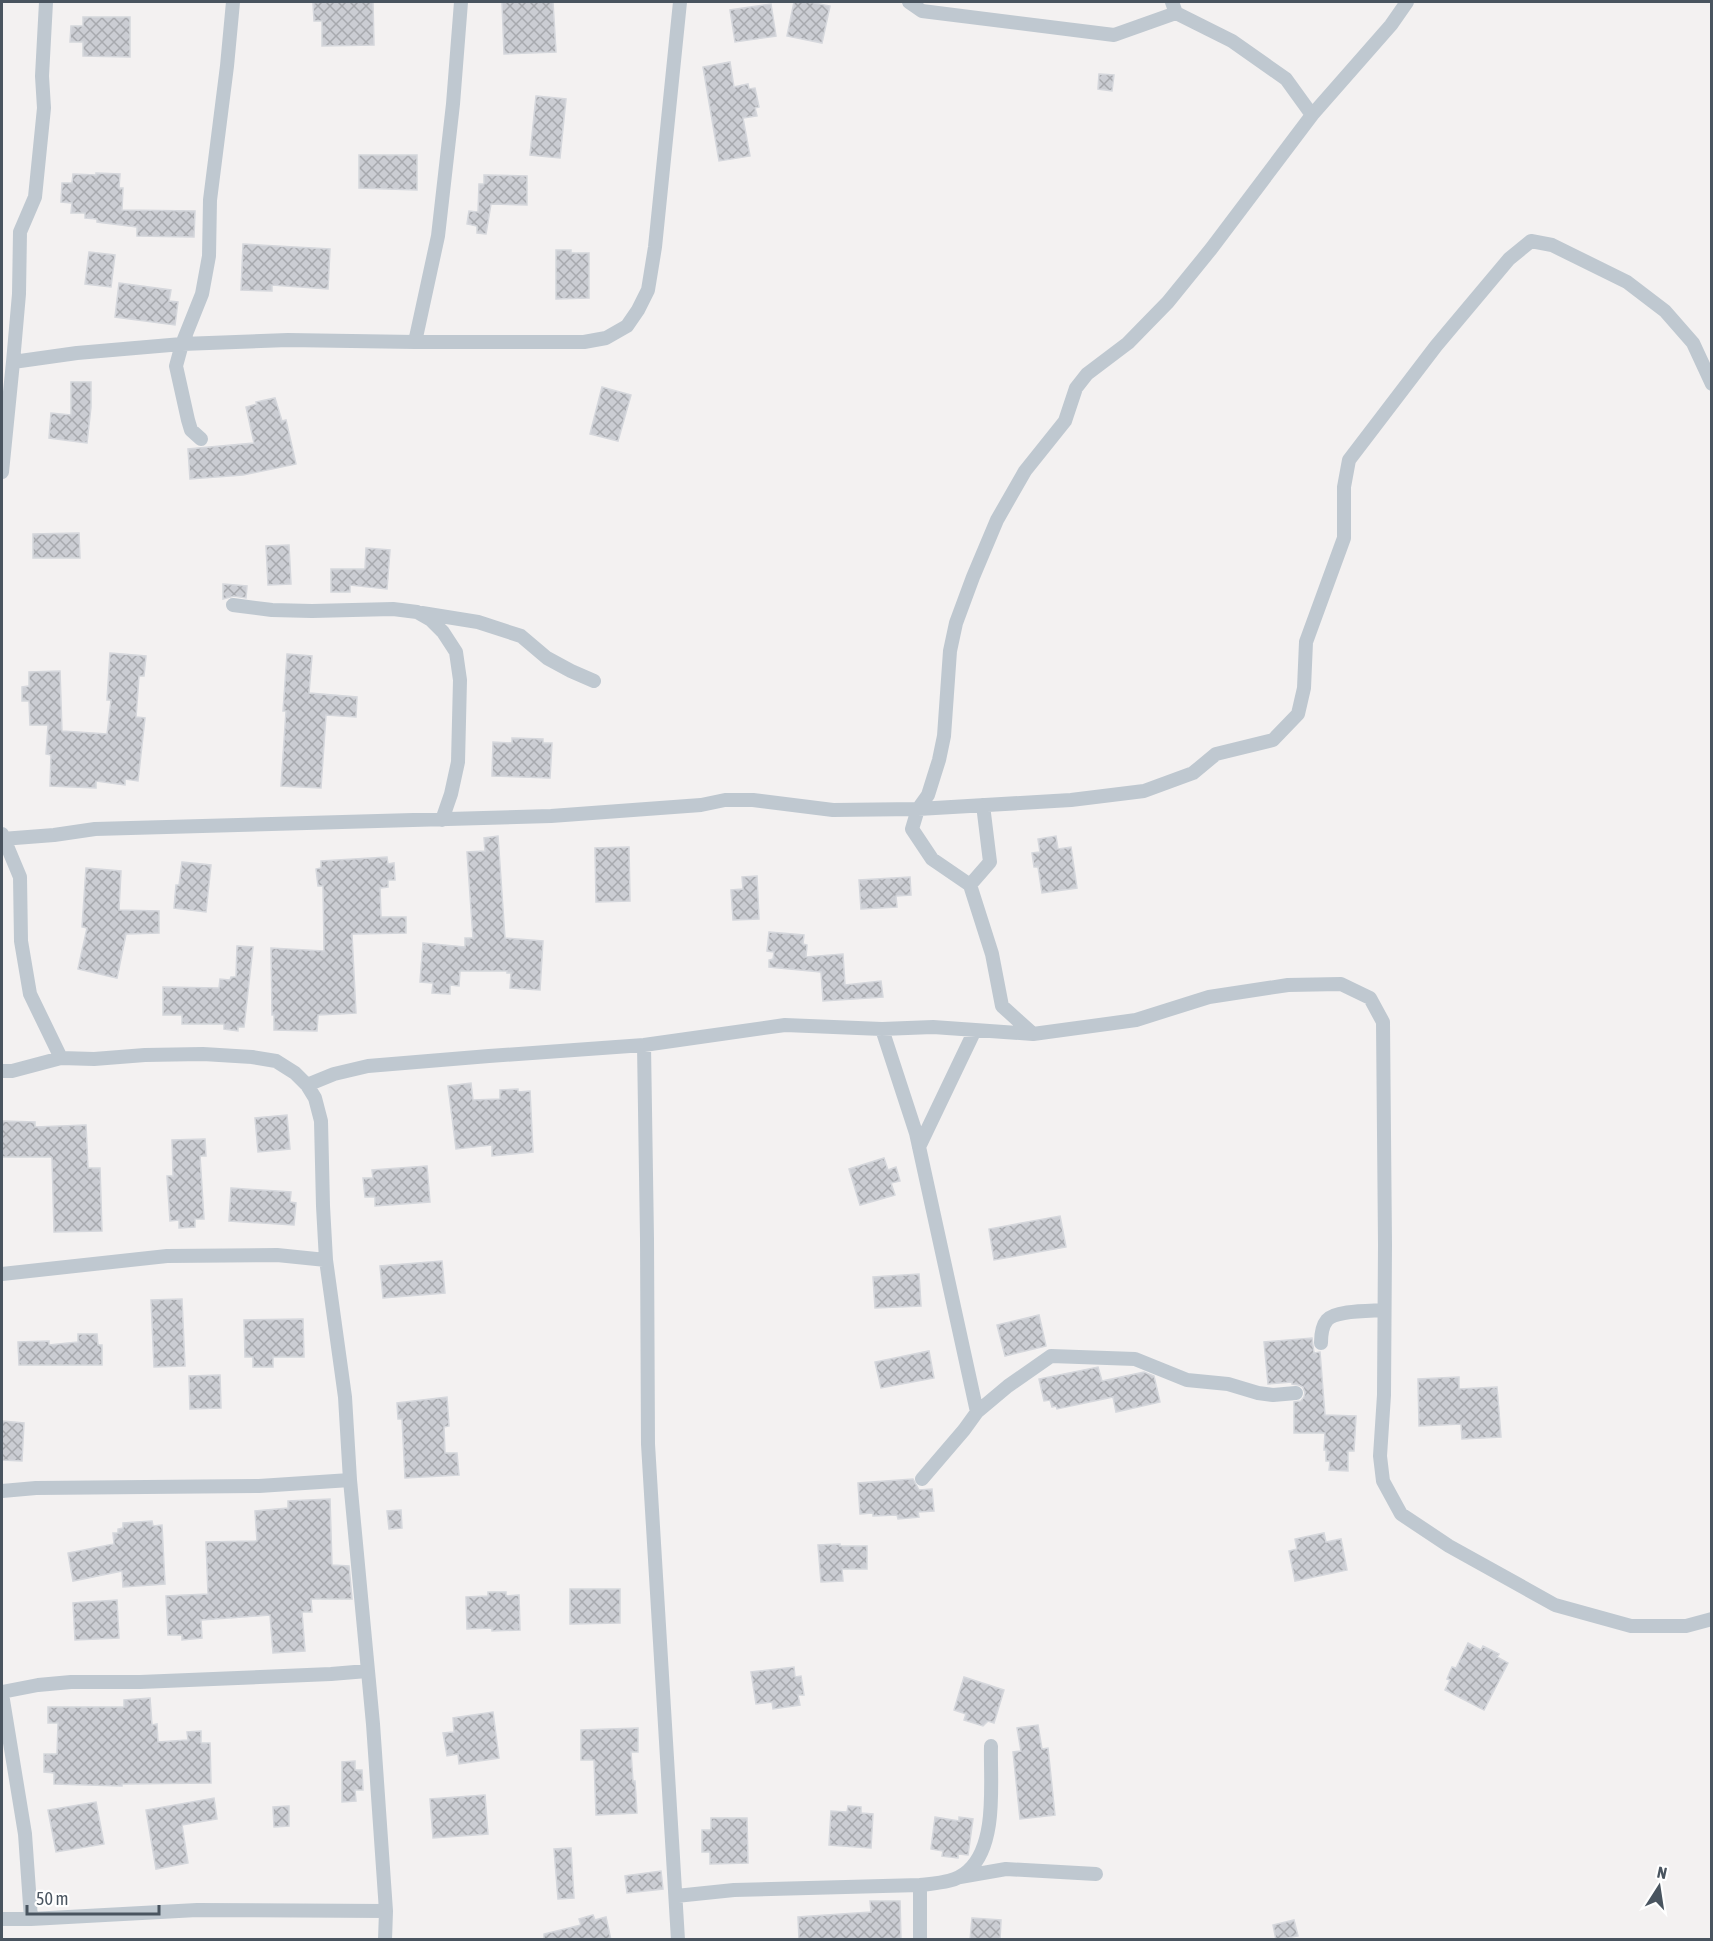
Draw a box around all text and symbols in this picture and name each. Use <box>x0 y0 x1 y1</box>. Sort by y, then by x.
north arrow <box>1629 1857 1689 1917</box>
text: N <box>1656 1863 1669 1882</box>
scale bar <box>27 1878 159 1916</box>
text: 50 m <box>36 1888 68 1909</box>

